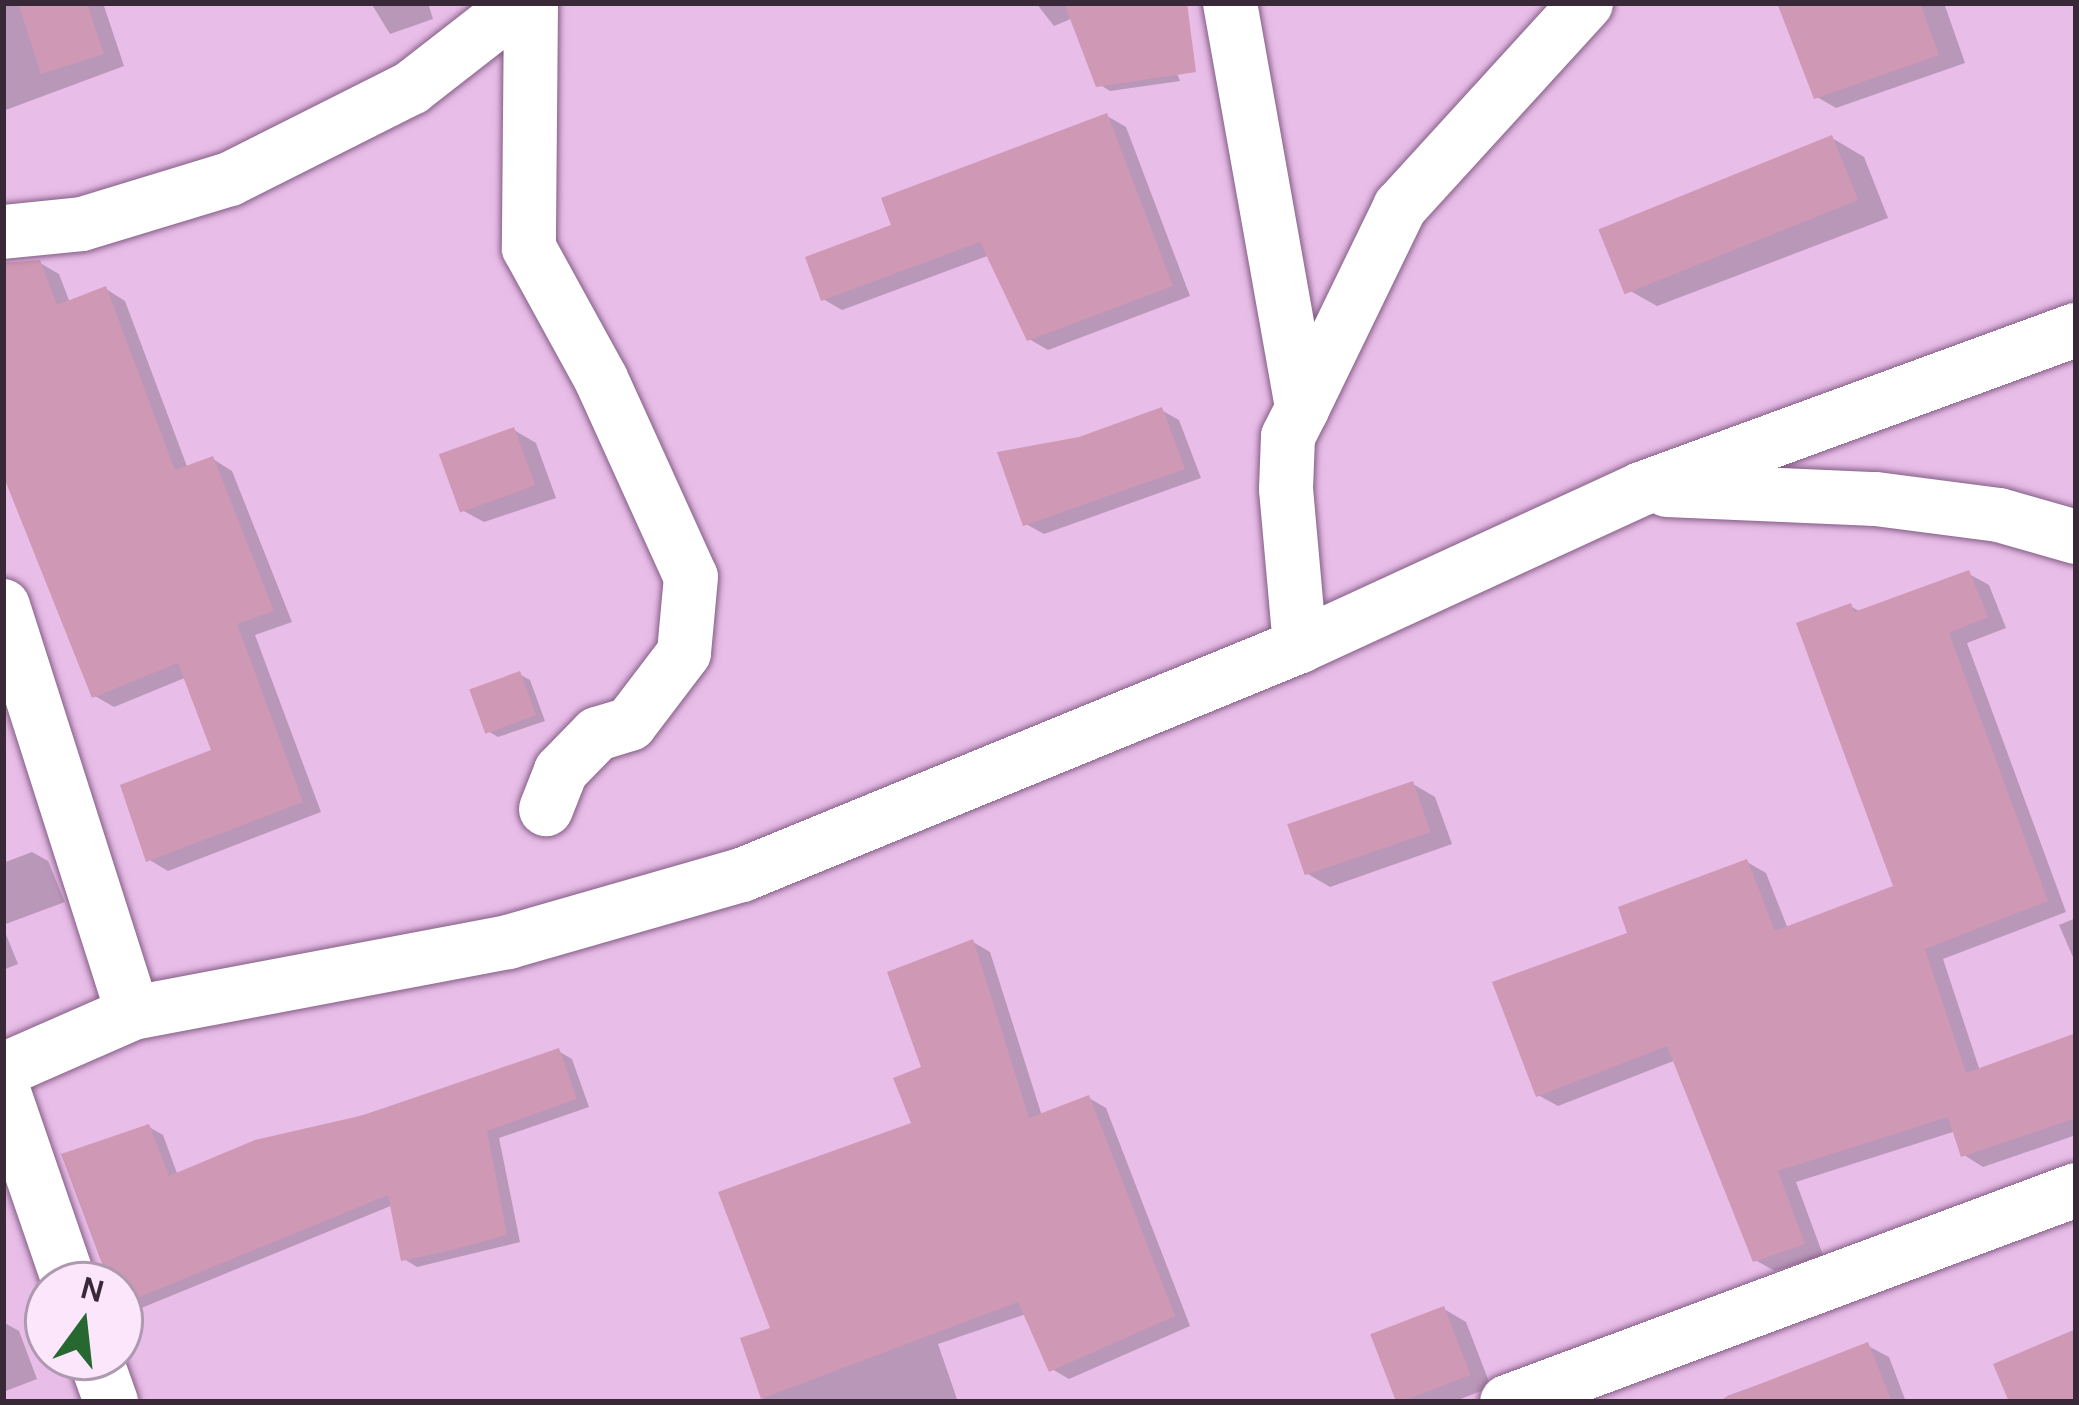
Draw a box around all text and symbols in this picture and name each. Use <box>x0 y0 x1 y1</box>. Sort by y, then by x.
north arrow <box>24 1261 144 1381</box>
text: N <box>76 1268 109 1311</box>

